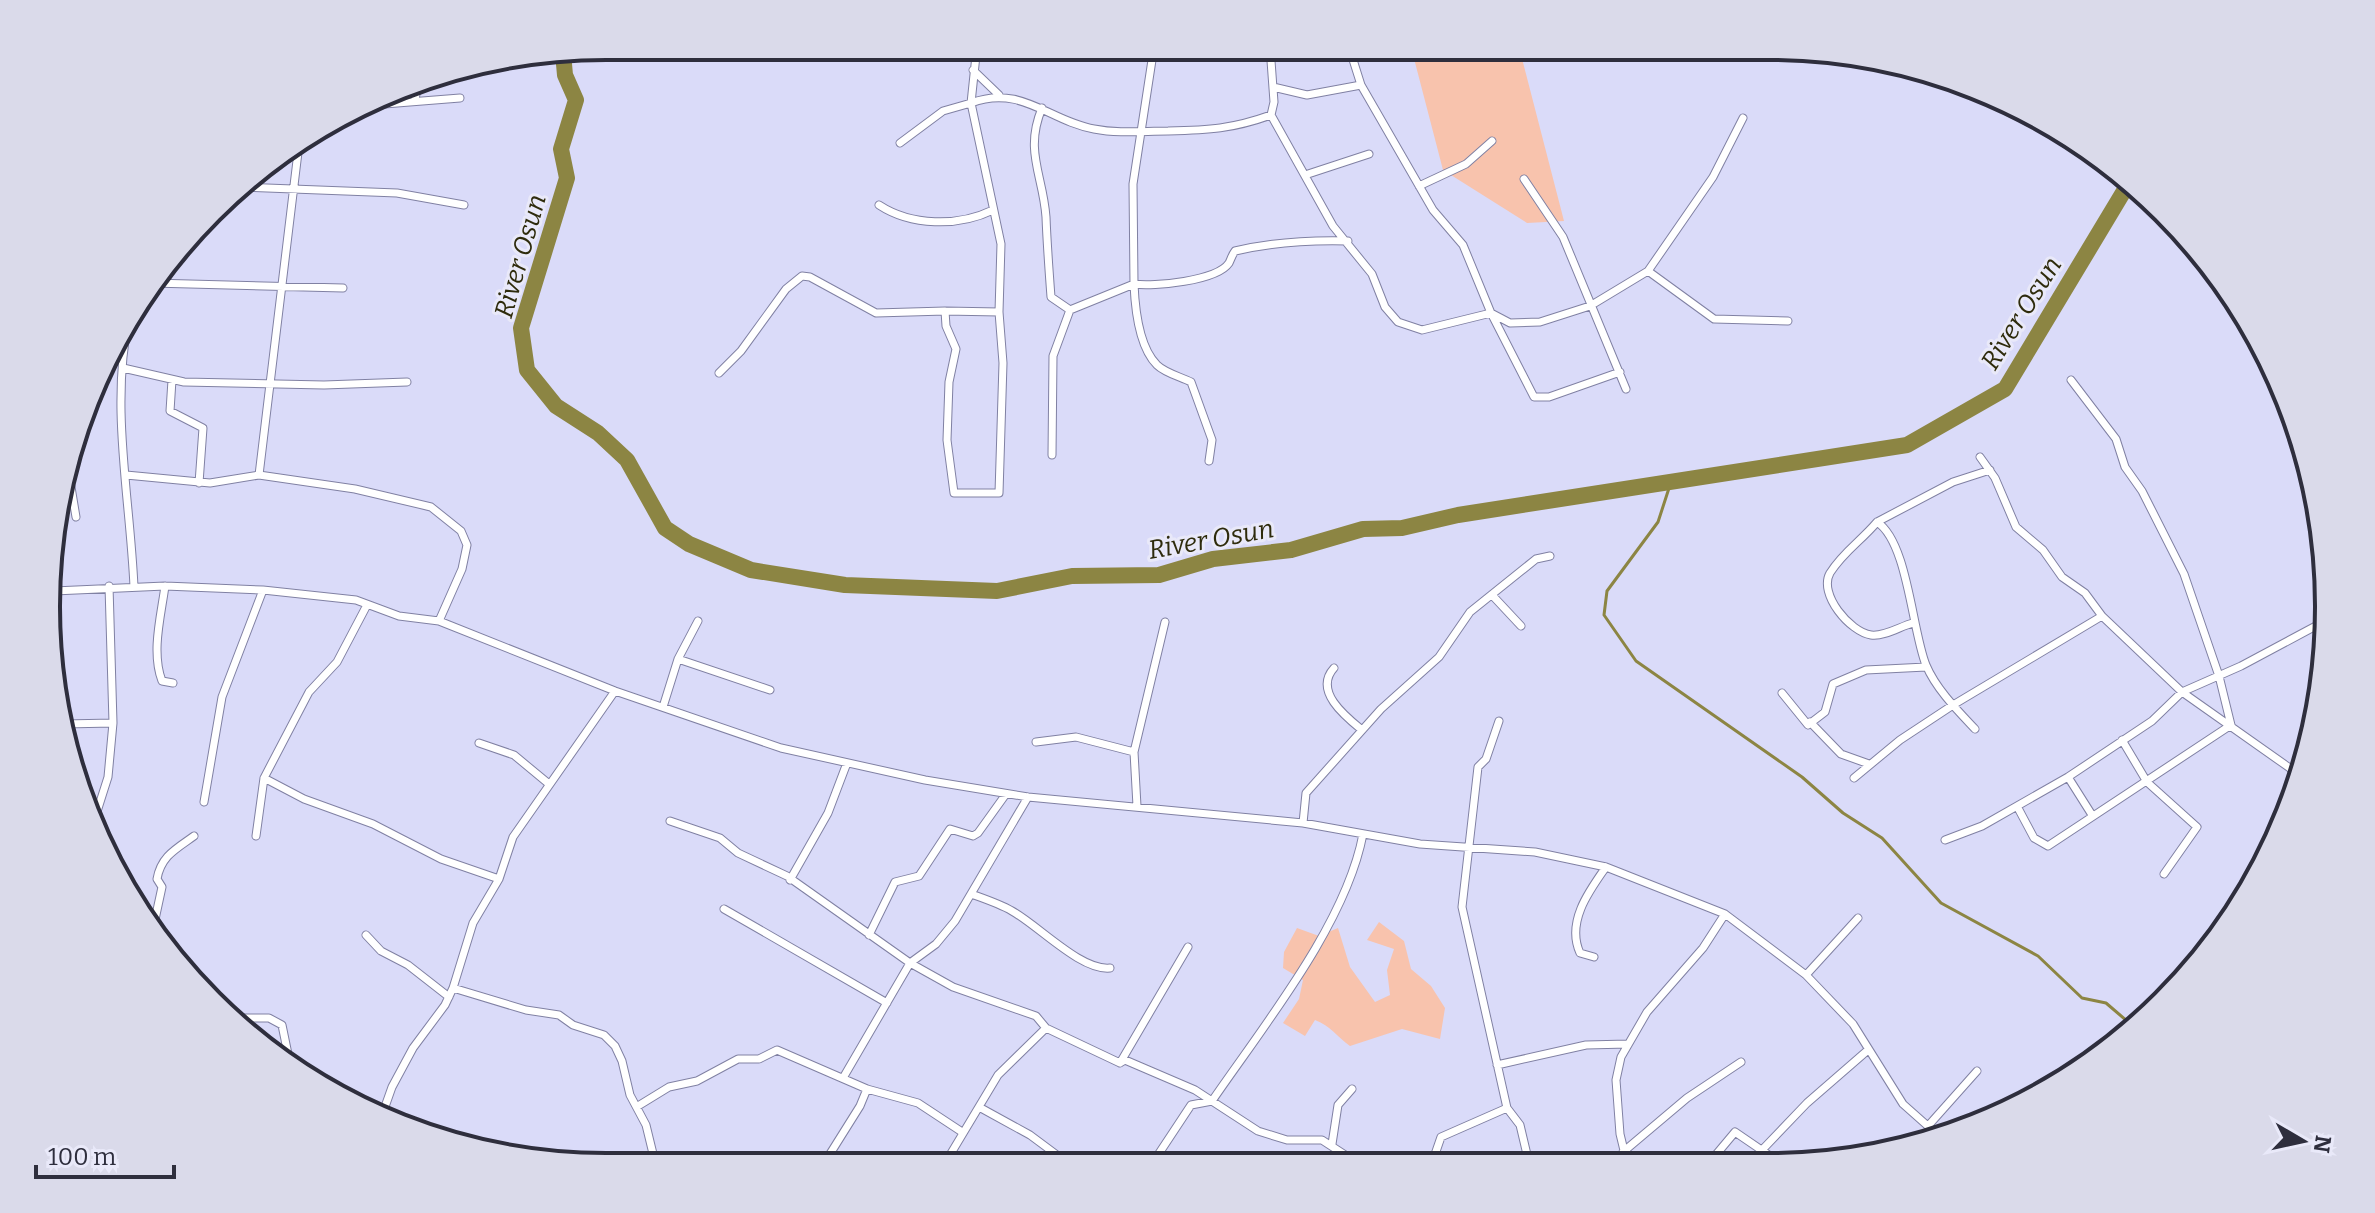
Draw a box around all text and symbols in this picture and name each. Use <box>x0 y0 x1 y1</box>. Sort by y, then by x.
water label: River Osun <box>488 191 553 321</box>
water label: River Osun <box>1975 251 2068 375</box>
water label: River Osun <box>1146 513 1276 566</box>
north arrow <box>2263 1101 2343 1181</box>
scale bar <box>36 1129 174 1179</box>
text: N <box>2308 1134 2337 1155</box>
text: 100 m <box>48 1143 116 1171</box>

